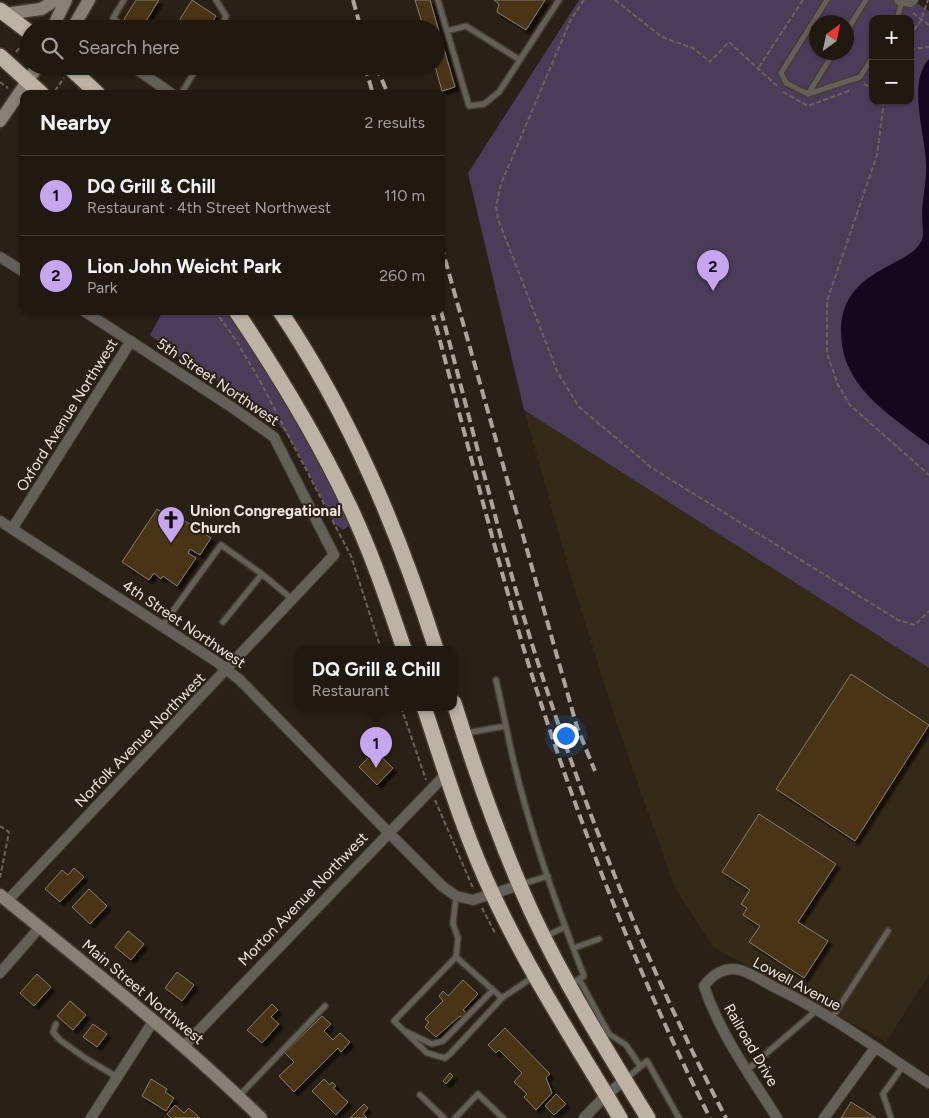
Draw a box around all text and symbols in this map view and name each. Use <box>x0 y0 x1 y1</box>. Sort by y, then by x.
north arrow <box>809 15 854 60</box>
map controls <box>869 15 914 105</box>
button: + <box>869 15 914 60</box>
search box <box>20 20 445 75</box>
icon: search <box>38 34 66 62</box>
text: Search here <box>78 36 180 59</box>
button: − <box>869 60 914 105</box>
text: Nearby <box>40 110 111 135</box>
text: 2 results <box>365 113 425 132</box>
text: DQ Grill & Chill <box>87 175 216 198</box>
text: 1 <box>53 186 59 205</box>
text: 110 m <box>384 186 425 205</box>
text: Restaurant · 4th Street Northwest <box>87 198 331 217</box>
pin: 2 <box>697 250 729 291</box>
text: Lion John Weicht Park <box>87 255 282 278</box>
text: 2 <box>51 266 61 285</box>
text: 260 m <box>379 266 425 285</box>
text: Park <box>87 278 117 297</box>
street label: 5th Street Northwest <box>153 334 283 430</box>
street label: Oxford Avenue Northwest <box>13 335 122 495</box>
place label: Union Congregational Church <box>190 502 341 537</box>
church icon: Union Congregational Church <box>156 505 186 544</box>
street label: 4th Street Northwest <box>119 576 249 672</box>
popup <box>295 646 457 711</box>
text: DQ Grill & Chill <box>312 658 440 681</box>
street label: Norfolk Avenue Northwest <box>71 669 209 811</box>
text: Restaurant <box>312 681 389 700</box>
your location <box>553 723 579 749</box>
pin: 1 <box>360 727 392 768</box>
street label: Morton Avenue Northwest <box>234 828 372 970</box>
street label: Main Street Northwest <box>78 936 208 1048</box>
street label: Lowell Avenue <box>750 953 844 1015</box>
street label: Railroad Drive <box>720 1000 782 1090</box>

